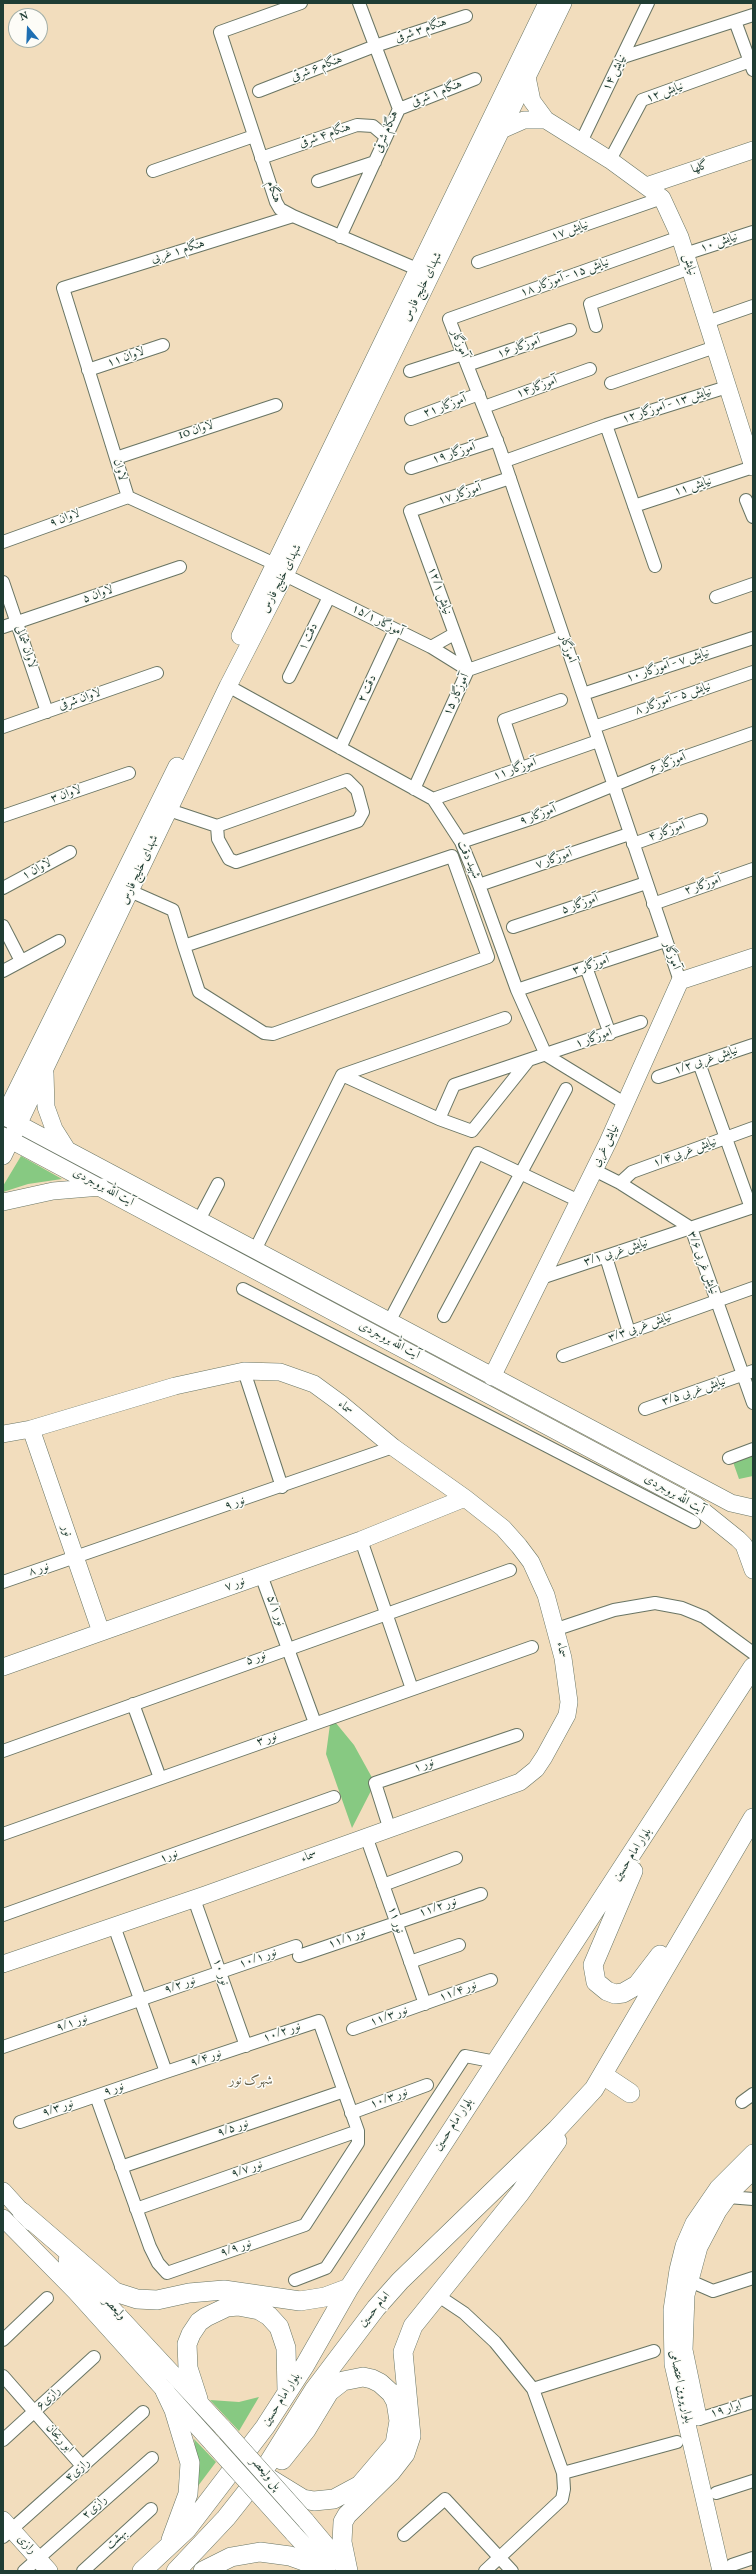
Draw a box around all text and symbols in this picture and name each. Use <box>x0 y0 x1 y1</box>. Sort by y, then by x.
north arrow <box>8 8 48 48</box>
text: N <box>18 9 30 26</box>
street label: هنگام ۳ شرقی <box>393 15 449 47</box>
street label: نیایش ۱۴ <box>600 52 630 94</box>
street label: هنگام ۶ شرقی <box>289 53 345 85</box>
street label: هنگام ۱ شرقی <box>409 77 465 111</box>
street label: نیایش ۱۲ <box>644 79 686 107</box>
street label: هنگام شرقی <box>372 109 402 155</box>
street label: هنگام ۴ شرقی <box>297 120 353 152</box>
street label: گلها <box>690 158 710 178</box>
street label: هنگام <box>262 179 284 205</box>
street label: نیایش ۱۷ <box>549 218 591 244</box>
street label: نیایش ۱۰ <box>698 230 740 256</box>
street label: هنگام ۱ غربی <box>149 237 207 267</box>
street label: شهدای خلیج فارس <box>400 250 446 324</box>
street label: نیایش <box>679 252 699 278</box>
street label: نیایش ۱۵ - آموزگار ۱۸ <box>519 255 611 301</box>
street label: آموزگار <box>447 328 471 360</box>
street label: آموزگار ۱۶ <box>495 334 543 362</box>
street label: لاوان ۱۱ <box>105 345 147 371</box>
street label: آموزگار۱۴ <box>515 374 559 402</box>
street label: نیایش ۱۳ - آموزگار ۱۲ <box>620 385 714 427</box>
street label: آموزگار ۲۱ <box>421 393 469 421</box>
street label: لاوان 10 <box>177 419 215 443</box>
street label: آموزگار ۱۹ <box>430 440 478 468</box>
street label: لاوان <box>109 457 129 483</box>
street label: نیایش ۱۱ <box>672 474 714 500</box>
street label: آموزگار ۱۷ <box>436 481 484 509</box>
street label: لاوان ۹ <box>48 507 82 531</box>
street label: شهدای خلیج فارس <box>259 542 305 616</box>
street label: نیایش ۱۲/۱ <box>424 565 454 617</box>
street label: لاوان ۵ <box>81 583 115 607</box>
street label: آموزگار ۱۵/۱ <box>349 602 405 640</box>
street label: دقت ۱ <box>296 621 322 653</box>
street label: لاوان شمالی <box>11 624 39 670</box>
street label: آموزگار <box>556 633 578 665</box>
street label: نیایش ۷ - آموزگار ۱۰ <box>625 646 711 686</box>
street label: آموزگار ۱۵ <box>441 672 473 718</box>
street label: دقت ۲ <box>355 673 381 705</box>
street label: نیایش ۵ - آموزگار ۸ <box>633 679 713 719</box>
street label: لاوان شرقی <box>57 686 103 714</box>
street label: آموزگار ۶ <box>648 750 688 778</box>
street label: آموزگار ۱۱ <box>491 756 539 784</box>
street label: لاوان ۳ <box>49 783 83 807</box>
street label: آموزگار ۹ <box>518 803 558 829</box>
street label: آموزگار ۴ <box>647 819 687 845</box>
street label: شهدای خلیج فارس <box>118 833 162 907</box>
street label: شهید دقت <box>453 839 483 881</box>
street label: آموزگار ۷ <box>534 847 574 873</box>
street label: لاوان ۱ <box>20 856 54 884</box>
street label: آموزگار ۲ <box>683 873 723 899</box>
street label: آموزگار ۵ <box>560 892 600 918</box>
street label: آموزگار <box>659 940 683 972</box>
street label: آموزگار ۳ <box>571 953 611 979</box>
street label: آموزگار ۱ <box>574 1026 614 1052</box>
street label: نیایش غربی ۱/۲ <box>672 1043 740 1079</box>
street label: نیایش غربی <box>589 1122 623 1170</box>
street label: نیایش غربی ۱/۴ <box>651 1135 719 1171</box>
street label: آیت الله بروجردی <box>70 1166 136 1210</box>
street label: نیایش غربی ۳/۶ <box>683 1229 721 1297</box>
street label: نیایش غربی ۳/۱ <box>582 1236 650 1270</box>
street label: نیایش غربی ۳/۳ <box>606 1310 674 1346</box>
street label: آیت الله بروجردی <box>356 1319 422 1363</box>
street label: نیایش غربی ۳/۵ <box>660 1374 728 1410</box>
street label: سماء <box>334 1397 356 1419</box>
street label: آیت الله بروجردی <box>641 1472 707 1518</box>
street label: نور ۹ <box>223 1494 247 1514</box>
street label: نور <box>57 1523 75 1539</box>
street label: نور ۸ <box>27 1560 51 1580</box>
street label: نور ۷ <box>223 1575 247 1595</box>
street label: نور ۵/۱ <box>263 1593 287 1629</box>
street label: سماء <box>552 1641 570 1659</box>
street label: نور ۵ <box>244 1649 268 1669</box>
street label: نور ۳ <box>255 1730 279 1750</box>
street label: نور ۱ <box>412 1756 436 1776</box>
street label: بلوار امام حسین <box>610 1826 656 1884</box>
street label: نور۱ <box>158 1847 180 1867</box>
street label: سماء <box>299 1848 319 1866</box>
street label: نور ۱۱/۲ <box>417 1895 459 1921</box>
street label: نور ۱۱ <box>384 1905 406 1935</box>
street label: نور ۱۱/۱ <box>326 1926 368 1952</box>
street label: نور ۱۰/۱ <box>237 1946 279 1972</box>
street label: نور ۱۰ <box>209 1957 231 1987</box>
street label: نور ۹/۲ <box>163 1974 197 1998</box>
street label: نور ۱۱/۴ <box>437 1979 479 2005</box>
street label: نور ۱۱/۳ <box>368 2004 410 2030</box>
street label: نور ۹/۱ <box>55 2012 89 2036</box>
street label: نور ۱۰/۲ <box>261 2020 303 2046</box>
street label: نور ۹/۴ <box>189 2047 223 2071</box>
district label: شهرک نور <box>229 2074 273 2090</box>
street label: نور ۹ <box>102 2080 126 2100</box>
street label: نور ۱۰/۳ <box>368 2086 410 2112</box>
street label: بلوار امام حسین <box>431 2096 477 2154</box>
street label: نور ۹/۳ <box>41 2097 75 2121</box>
street label: نور ۹/۵ <box>216 2117 250 2141</box>
street label: نور ۹/۷ <box>230 2158 264 2182</box>
street label: نور ۹/۹ <box>219 2237 253 2261</box>
street label: امام حسین <box>356 2289 394 2331</box>
street label: ولیعصر <box>100 2294 128 2324</box>
street label: بلوار پروین اعتصامی <box>665 2349 695 2425</box>
street label: بلوار امام حسین <box>259 2371 305 2429</box>
street label: رازی۶ <box>34 2384 64 2414</box>
street label: ابرار ۱۹ <box>709 2398 743 2422</box>
street label: ابو ریحان <box>42 2421 76 2457</box>
street label: پل ولیعصر <box>246 2455 284 2493</box>
street label: رازی۴ <box>63 2456 93 2486</box>
street label: رازی۲ <box>80 2493 110 2523</box>
street label: بهشت <box>103 2527 131 2553</box>
street label: رازی <box>13 2532 39 2558</box>

